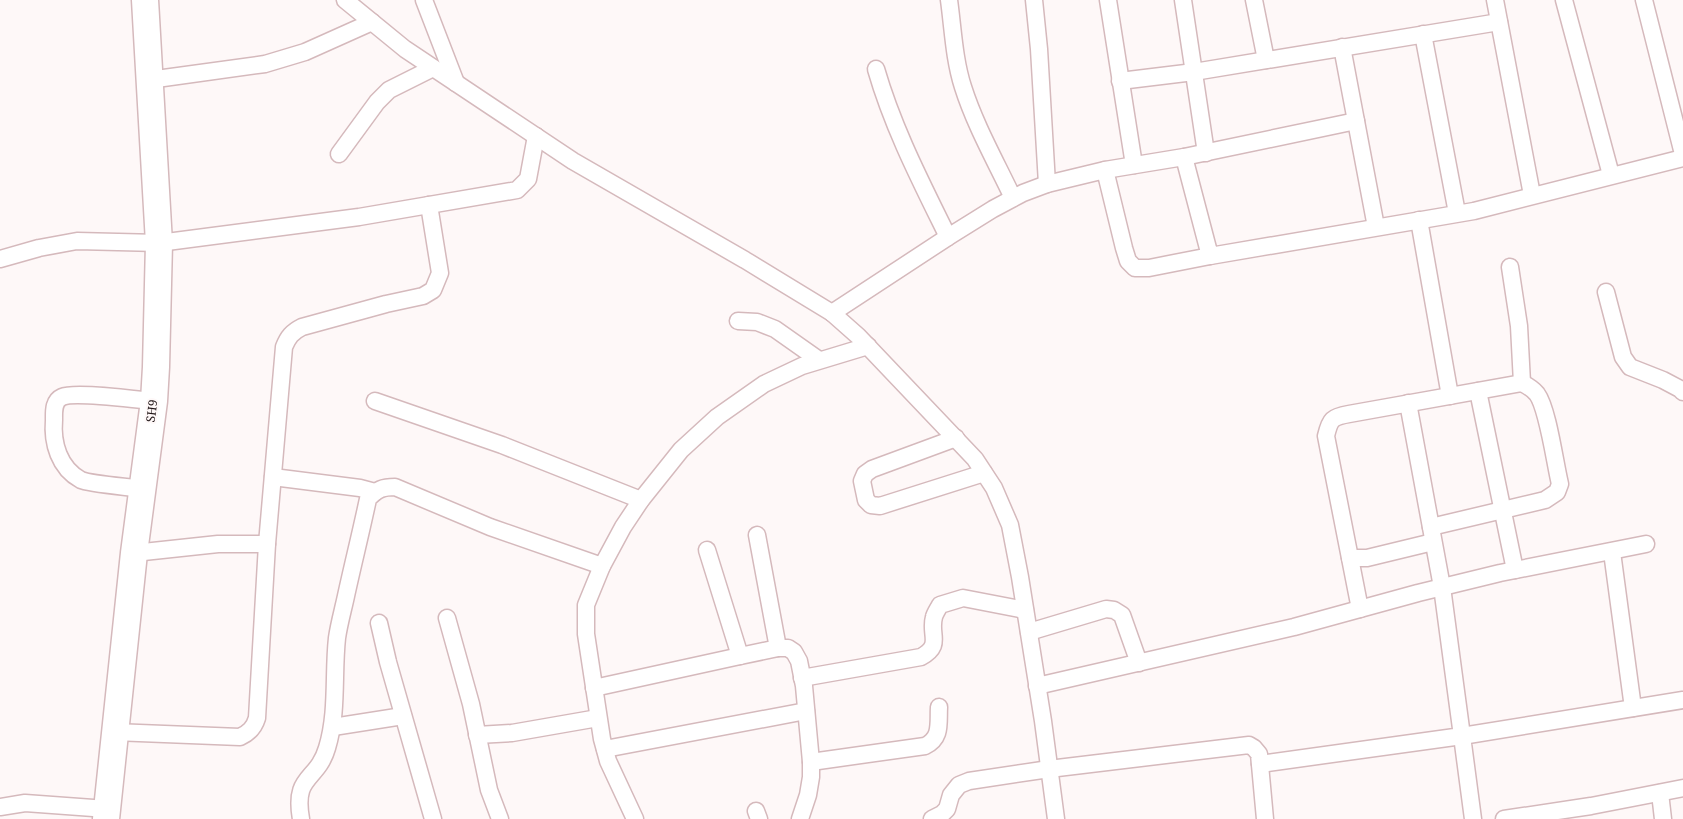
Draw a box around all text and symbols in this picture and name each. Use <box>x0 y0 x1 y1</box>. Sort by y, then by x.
street label: SH9 <box>142 399 161 423</box>

